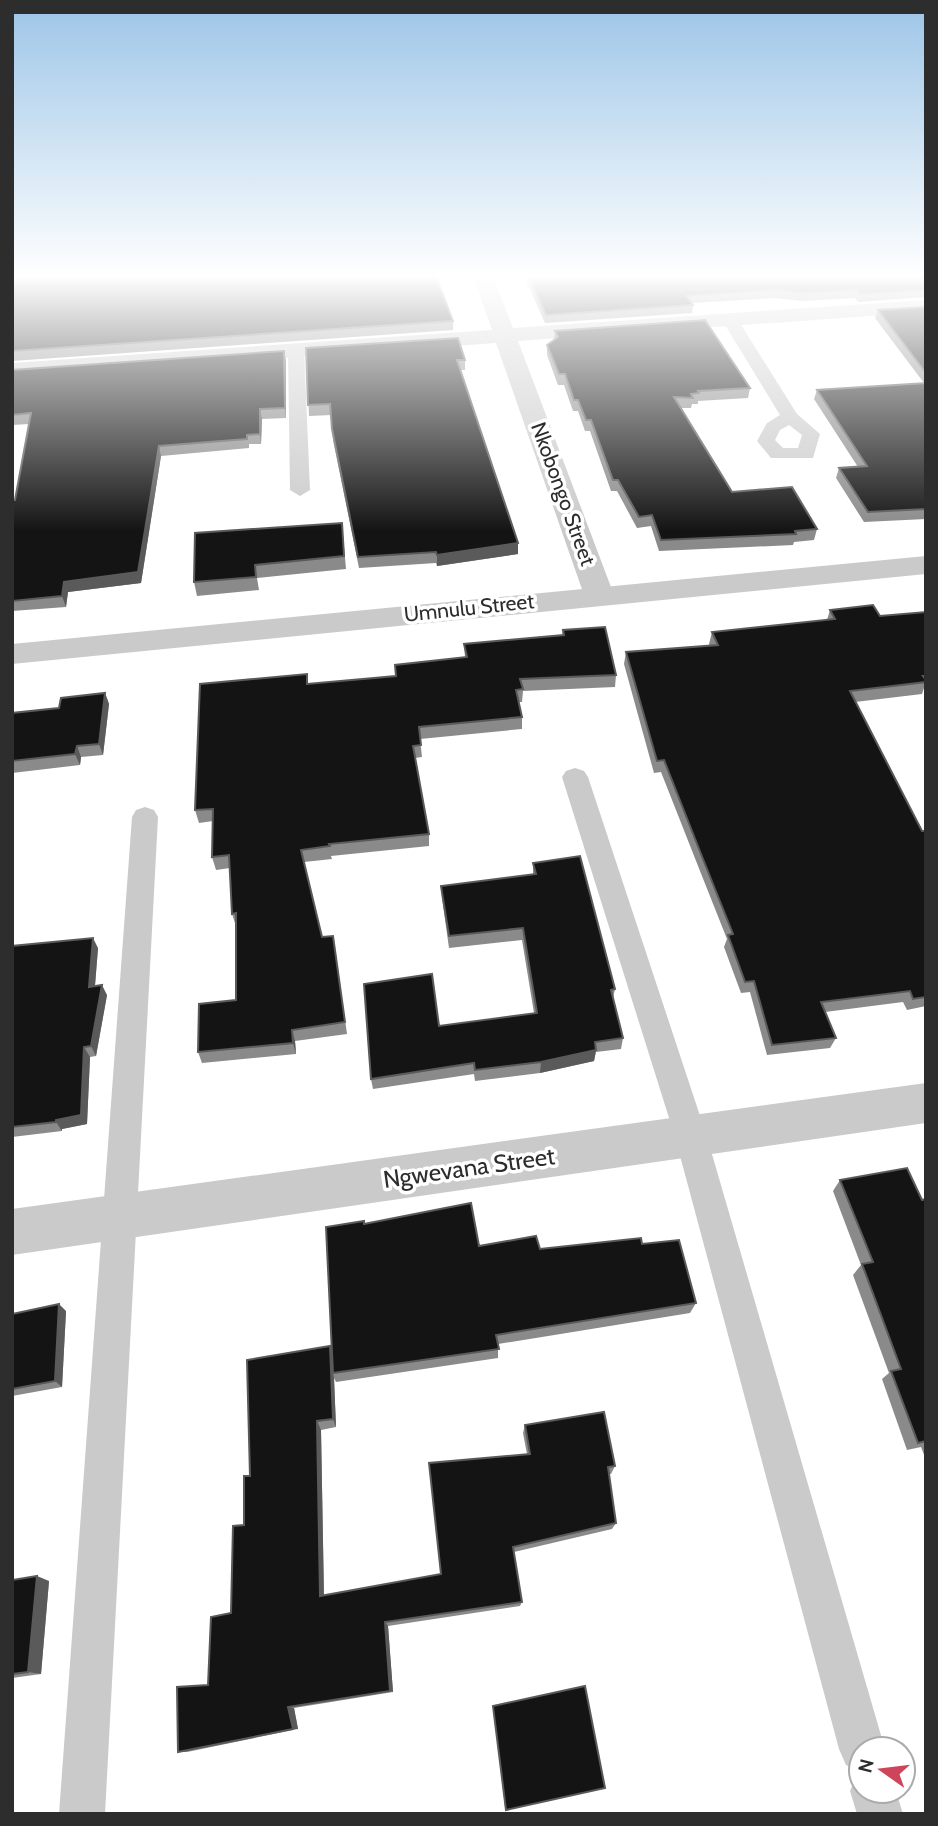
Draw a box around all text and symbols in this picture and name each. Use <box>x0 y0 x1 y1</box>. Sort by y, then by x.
street label: Nkobongo Street <box>526 419 601 569</box>
street label: Umnulu Street <box>403 588 535 627</box>
street label: Ngwevana Street <box>381 1141 557 1194</box>
north arrow <box>847 1735 917 1805</box>
text: N <box>853 1757 879 1775</box>

